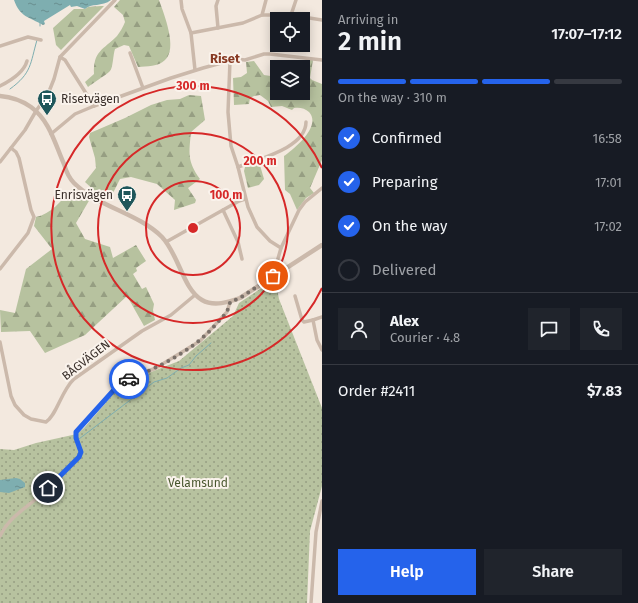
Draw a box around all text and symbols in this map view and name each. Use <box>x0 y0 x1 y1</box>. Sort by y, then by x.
map controls <box>270 12 310 100</box>
button: locate <box>270 12 310 52</box>
text: Arriving in <box>338 12 398 27</box>
text: 17:07–17:12 <box>551 25 622 43</box>
text: 2 min <box>338 26 402 57</box>
district label: Riset <box>210 51 241 66</box>
button: layers <box>270 60 310 100</box>
text: 300 m <box>175 79 210 93</box>
bus stop icon: Risetvägen <box>36 88 58 116</box>
text: On the way · 310 m <box>338 90 447 105</box>
place label: Risetvägen <box>61 92 120 106</box>
icon: check <box>338 127 360 149</box>
text: Confirmed <box>372 129 442 147</box>
text: 16:58 <box>593 131 622 146</box>
text: 200 m <box>243 154 277 168</box>
icon: check <box>338 171 360 193</box>
text: Preparing <box>372 173 437 191</box>
text: 17:01 <box>595 175 622 190</box>
bus stop icon: Enrisvägen <box>116 184 138 212</box>
place label: Enrisvägen <box>55 188 113 202</box>
text: 100 m <box>210 188 242 202</box>
icon: check <box>338 215 360 237</box>
text: On the way <box>372 217 447 235</box>
text: 17:02 <box>594 219 622 234</box>
centre of rings <box>186 221 200 235</box>
pin <box>256 259 290 293</box>
text: Delivered <box>372 261 436 279</box>
icon: bag <box>262 265 284 287</box>
button: person <box>338 308 380 350</box>
button: chat <box>528 308 570 350</box>
button: phone <box>580 308 622 350</box>
text: Alex <box>390 312 419 330</box>
text: Courier · 4.8 <box>390 330 460 345</box>
street label: BÅGVÄGEN <box>58 335 113 383</box>
courier <box>109 359 149 399</box>
icon: car <box>118 368 140 390</box>
text: Order #2411 <box>338 382 415 400</box>
text: $7.83 <box>587 382 622 400</box>
pin <box>31 471 65 505</box>
park label: Velamsund <box>168 476 228 490</box>
icon: home <box>37 477 59 499</box>
button: Help <box>338 549 476 595</box>
button: Share <box>484 549 622 595</box>

